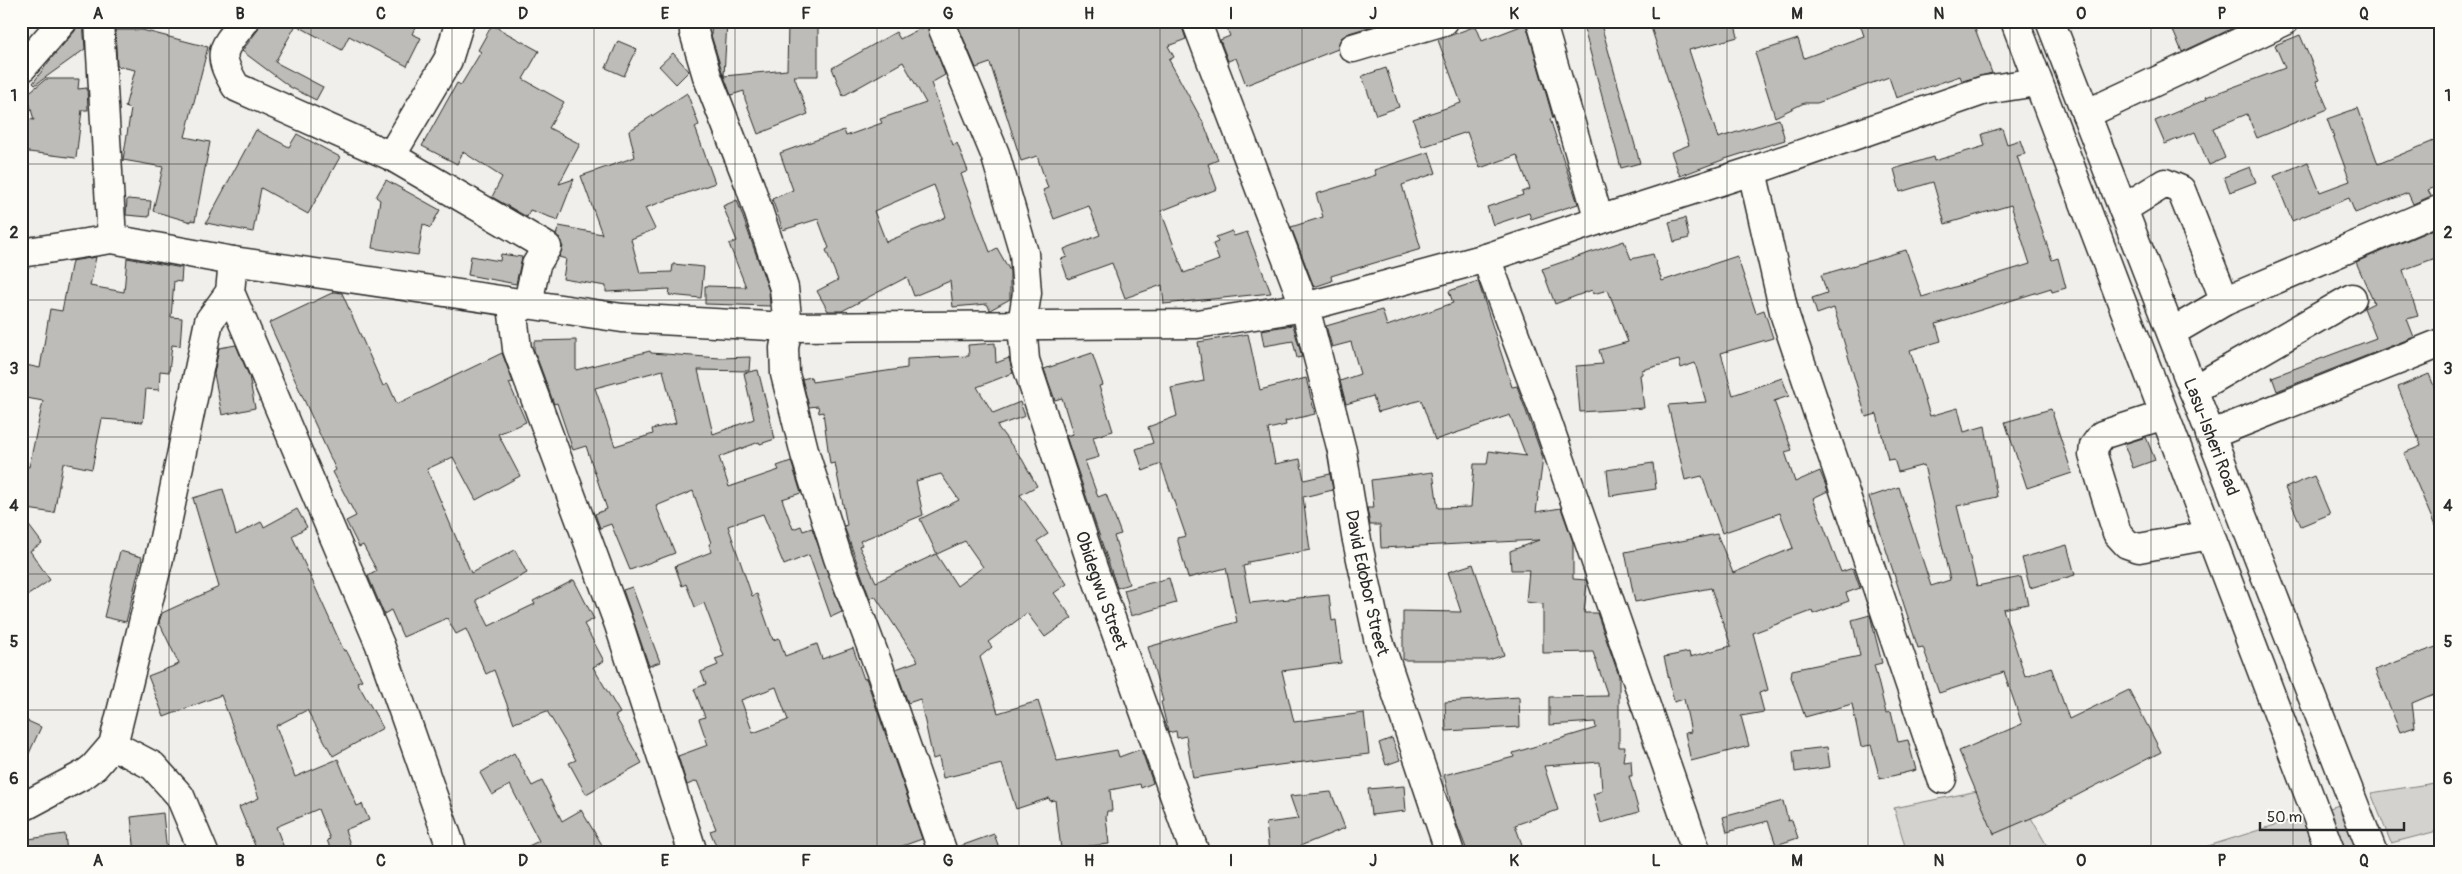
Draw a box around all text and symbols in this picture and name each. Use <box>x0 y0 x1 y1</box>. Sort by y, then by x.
text: A <box>93 4 104 24</box>
text: B <box>235 4 245 24</box>
text: C <box>376 4 386 24</box>
text: D <box>518 4 528 24</box>
text: E <box>661 4 670 24</box>
text: F <box>801 4 811 24</box>
text: G <box>943 4 954 24</box>
text: H <box>1084 4 1094 24</box>
text: I <box>1229 4 1233 24</box>
text: J <box>1369 4 1377 24</box>
text: K <box>1509 4 1519 24</box>
text: L <box>1651 4 1661 24</box>
text: M <box>1791 4 1803 24</box>
text: N <box>1934 4 1945 24</box>
text: O <box>2076 4 2086 24</box>
text: P <box>2218 4 2227 24</box>
text: Q <box>2359 4 2369 24</box>
text: 1 <box>11 86 17 106</box>
text: 1 <box>2445 86 2451 106</box>
text: 2 <box>10 223 19 243</box>
text: 2 <box>2444 223 2453 243</box>
text: 3 <box>10 359 19 379</box>
text: 3 <box>2444 359 2453 379</box>
street label: Lasu-Isheri Road <box>2178 375 2245 499</box>
text: 4 <box>9 496 19 516</box>
text: 4 <box>2443 496 2453 516</box>
street label: David Edobor Street <box>1340 508 1395 660</box>
street label: Obidegwu Street <box>1070 528 1133 654</box>
text: 5 <box>10 632 19 652</box>
text: 5 <box>2444 632 2453 652</box>
text: 6 <box>9 769 19 789</box>
text: 6 <box>2443 769 2453 789</box>
scale bar <box>2260 799 2403 831</box>
text: 50 m <box>2267 808 2302 827</box>
text: A <box>93 851 104 871</box>
text: B <box>235 851 245 871</box>
text: C <box>376 851 386 871</box>
text: D <box>518 851 528 871</box>
text: E <box>661 851 670 871</box>
text: F <box>801 851 811 871</box>
text: G <box>943 851 954 871</box>
text: H <box>1084 851 1094 871</box>
text: I <box>1229 851 1233 871</box>
text: J <box>1369 851 1377 871</box>
text: K <box>1509 851 1519 871</box>
text: L <box>1651 851 1661 871</box>
text: M <box>1791 851 1803 871</box>
text: N <box>1934 851 1945 871</box>
text: O <box>2076 851 2086 871</box>
text: P <box>2218 851 2227 871</box>
text: Q <box>2359 851 2369 871</box>

